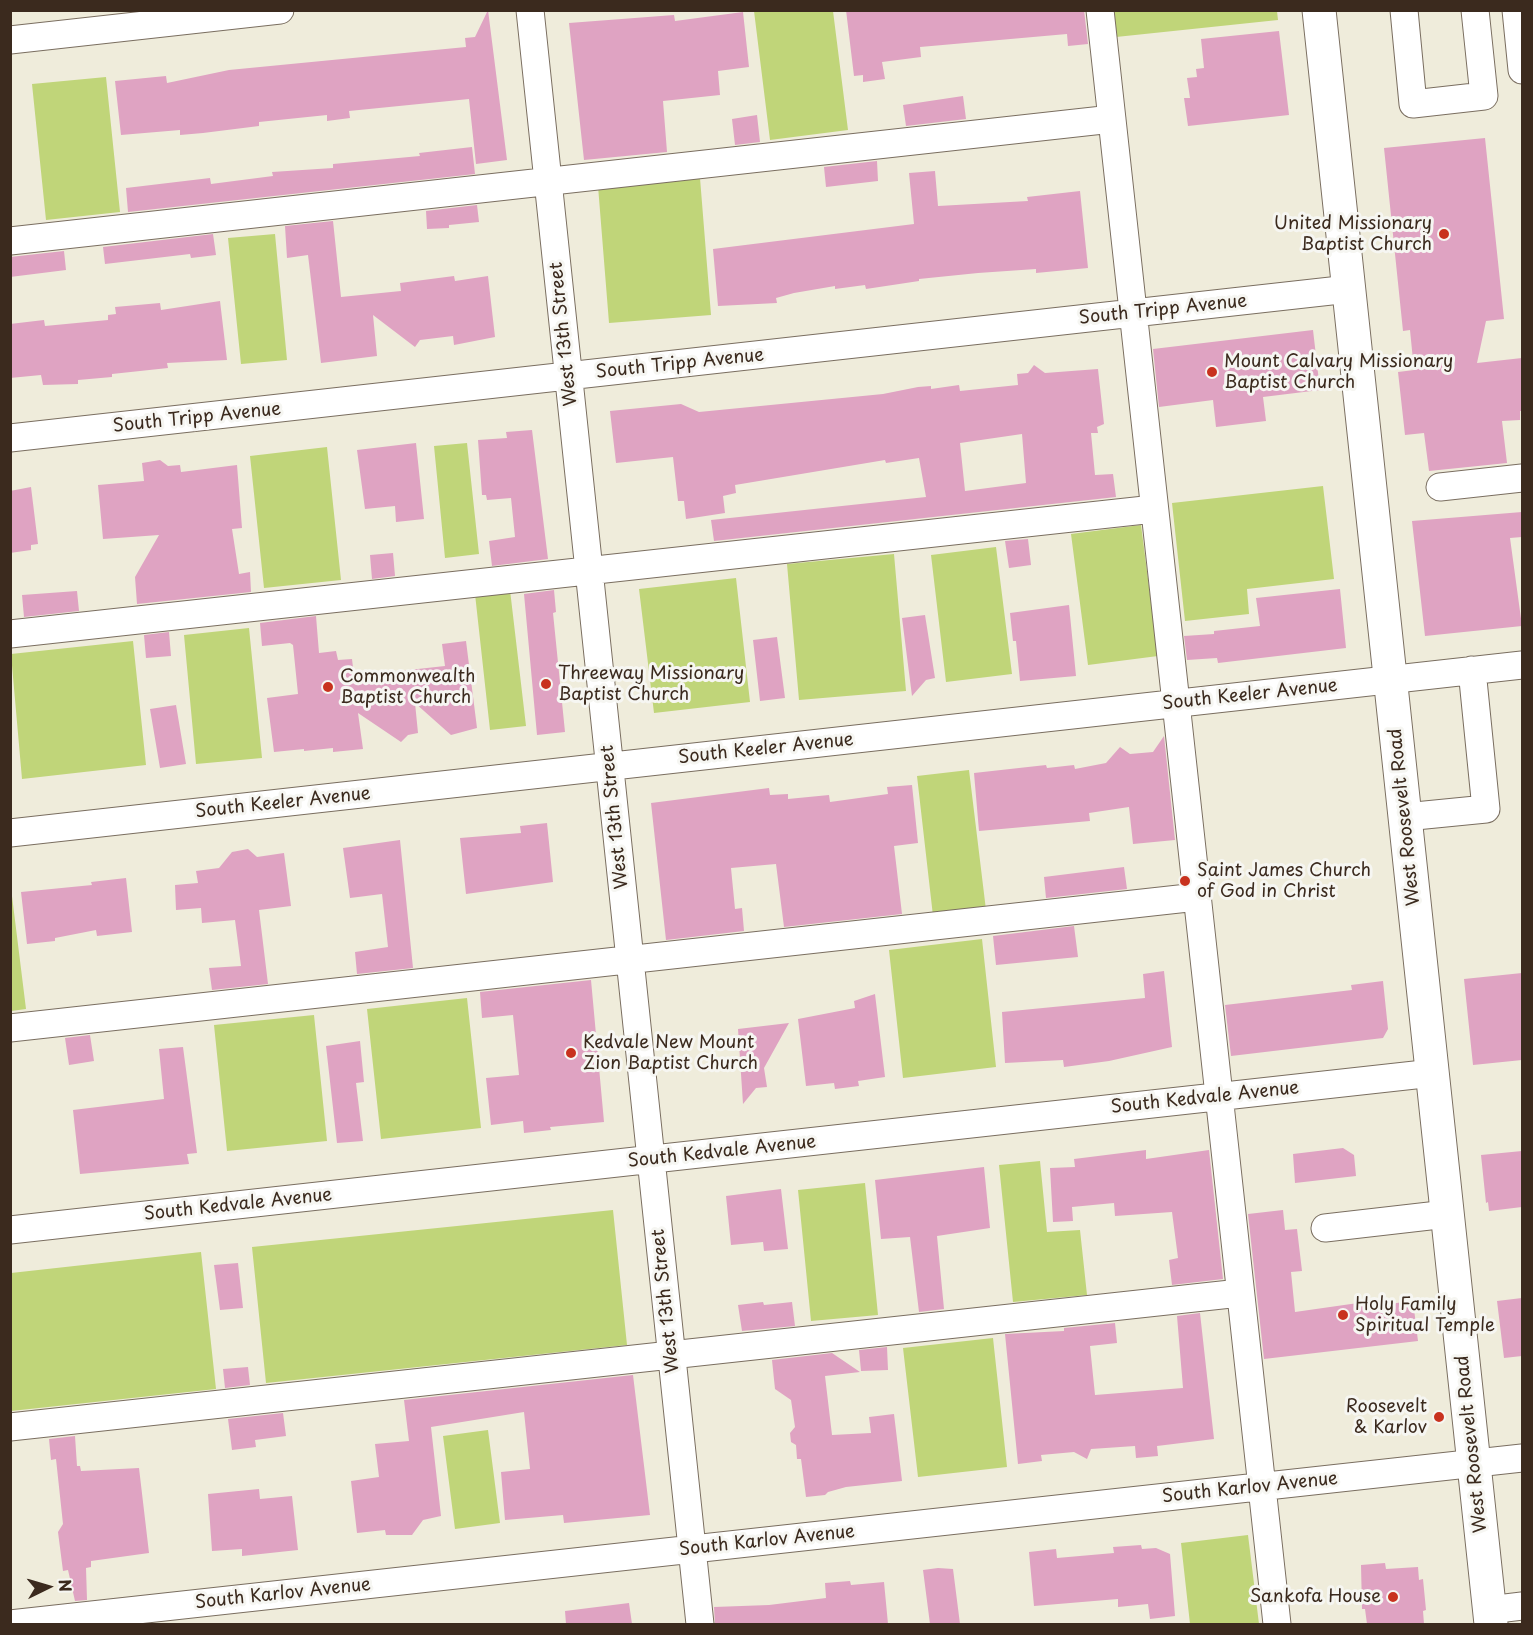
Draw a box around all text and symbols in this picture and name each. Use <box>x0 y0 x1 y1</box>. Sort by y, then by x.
place label: United Missionary Baptist Church <box>1274 213 1432 256</box>
marker: United Missionary Baptist Church <box>1437 227 1451 241</box>
street label: West 13th Street <box>546 261 582 407</box>
street label: South Tripp Avenue <box>1078 290 1248 330</box>
street label: South Tripp Avenue <box>595 344 765 384</box>
place label: Mount Calvary Missionary Baptist Church <box>1224 351 1453 394</box>
marker: Mount Calvary Missionary Baptist Church <box>1205 365 1219 379</box>
street label: South Tripp Avenue <box>112 398 282 438</box>
place label: Threeway Missionary Baptist Church <box>558 663 744 706</box>
place label: Commonwealth Baptist Church <box>340 666 476 708</box>
street label: South Keeler Avenue <box>1161 675 1339 715</box>
marker: Threeway Missionary Baptist Church <box>539 677 553 691</box>
marker: Commonwealth Baptist Church <box>321 680 335 694</box>
street label: West Roosevelt Road <box>1385 727 1425 907</box>
street label: South Keeler Avenue <box>677 729 855 769</box>
street label: West 13th Street <box>597 744 633 890</box>
street label: South Keeler Avenue <box>194 783 372 823</box>
place label: Saint James Church of God in Christ <box>1197 860 1371 902</box>
marker: Saint James Church of God in Christ <box>1178 874 1192 888</box>
place label: Kedvale New Mount Zion Baptist Church <box>583 1032 758 1074</box>
marker: Kedvale New Mount Zion Baptist Church <box>564 1046 578 1060</box>
street label: South Kedvale Avenue <box>1110 1077 1300 1119</box>
street label: South Kedvale Avenue <box>627 1131 817 1173</box>
street label: South Kedvale Avenue <box>143 1184 333 1226</box>
street label: West 13th Street <box>648 1228 684 1374</box>
place label: Holy Family Spiritual Temple <box>1355 1294 1495 1336</box>
marker: Holy Family Spiritual Temple <box>1336 1308 1350 1322</box>
street label: West Roosevelt Road <box>1452 1354 1492 1534</box>
place label: Roosevelt & Karlov <box>1346 1396 1427 1438</box>
marker: Roosevelt & Karlov <box>1432 1410 1446 1424</box>
street label: South Karlov Avenue <box>1161 1468 1339 1508</box>
street label: South Karlov Avenue <box>678 1521 856 1561</box>
north arrow <box>18 1557 78 1617</box>
street label: South Karlov Avenue <box>194 1574 372 1614</box>
text: N <box>53 1578 78 1593</box>
place label: Sankofa House <box>1250 1586 1381 1608</box>
marker: Sankofa House <box>1386 1590 1400 1604</box>

